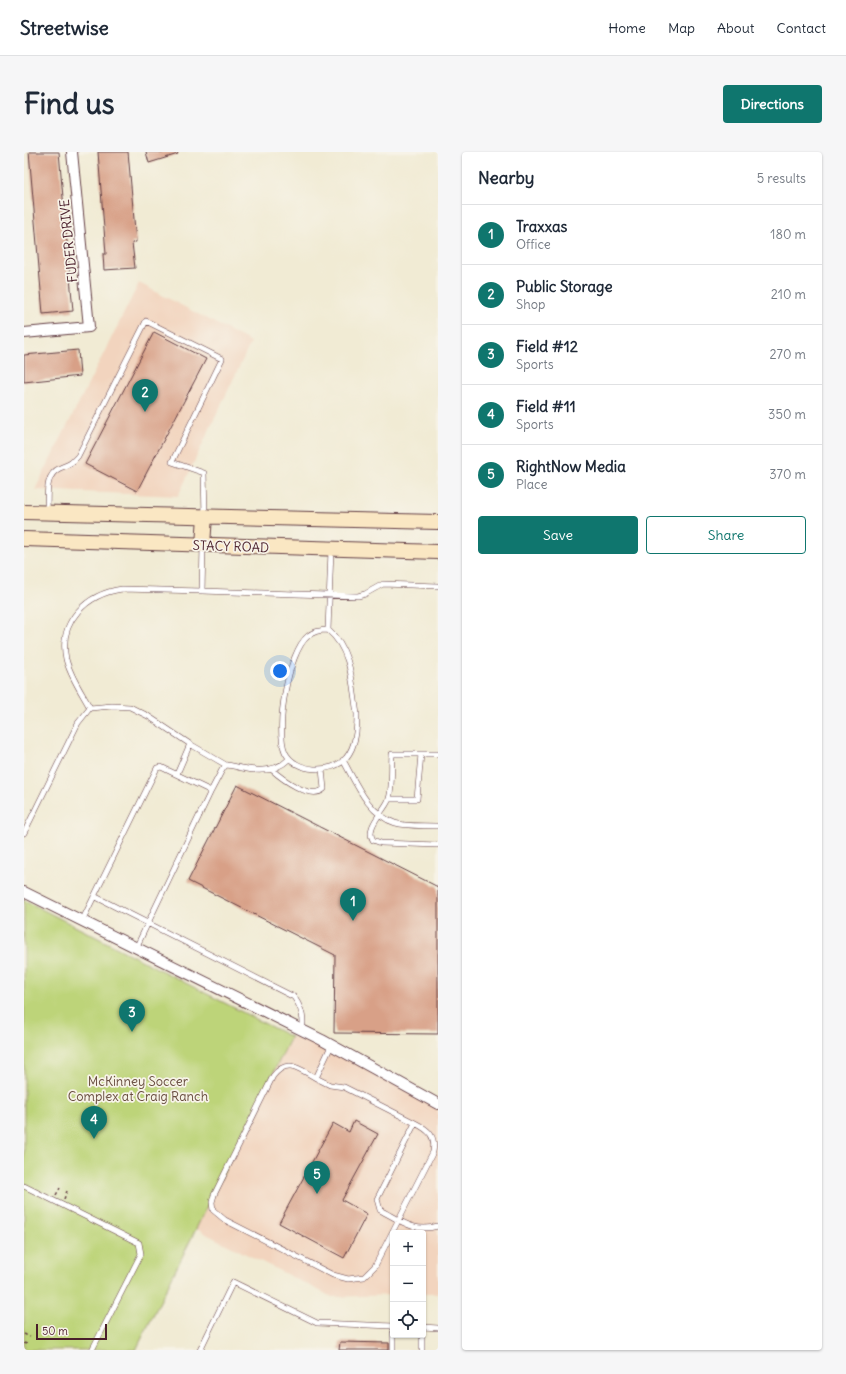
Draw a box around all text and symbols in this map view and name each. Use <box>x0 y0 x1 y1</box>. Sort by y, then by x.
text: Streetwise <box>20 16 109 40</box>
text: Home <box>608 19 646 37</box>
text: Map <box>668 19 695 37</box>
text: About <box>717 19 755 37</box>
text: Contact <box>777 19 826 37</box>
button: Directions <box>723 85 822 123</box>
text: Find us <box>24 86 115 122</box>
text: Nearby <box>478 167 534 189</box>
text: 5 results <box>757 170 806 187</box>
street label: FUDER DRIVE <box>56 198 81 283</box>
text: Traxxas <box>516 217 567 236</box>
text: 1 <box>488 226 494 243</box>
text: 180 m <box>770 226 806 243</box>
text: Office <box>516 236 551 253</box>
text: Public Storage <box>516 277 612 296</box>
text: 2 <box>487 286 495 303</box>
text: 210 m <box>771 286 806 303</box>
text: Shop <box>516 296 545 313</box>
text: Field #12 <box>516 337 578 356</box>
text: 3 <box>487 346 495 363</box>
text: 270 m <box>769 346 806 363</box>
text: Sports <box>516 356 554 373</box>
pin: 2 <box>132 379 158 412</box>
text: Field #11 <box>516 397 576 416</box>
text: 4 <box>487 406 495 423</box>
text: 350 m <box>768 406 806 423</box>
text: Sports <box>516 416 554 433</box>
text: RightNow Media <box>516 457 626 476</box>
text: 5 <box>487 466 495 483</box>
text: 370 m <box>769 466 806 483</box>
text: Place <box>516 476 547 493</box>
button: Save <box>478 516 638 554</box>
button: Share <box>646 516 806 554</box>
street label: STACY ROAD <box>192 537 270 556</box>
your location <box>270 661 290 681</box>
pin: 1 <box>340 888 366 921</box>
pin: 3 <box>119 999 145 1032</box>
park label: McKinney Soccer Complex at Craig Ranch <box>68 1073 209 1105</box>
pin: 4 <box>81 1106 107 1139</box>
pin: 5 <box>304 1161 330 1194</box>
map controls <box>390 1230 426 1338</box>
button: + <box>390 1230 426 1266</box>
button: − <box>390 1266 426 1302</box>
button: locate <box>390 1302 426 1338</box>
scale bar <box>36 1322 107 1341</box>
text: 50 m <box>42 1324 68 1338</box>

